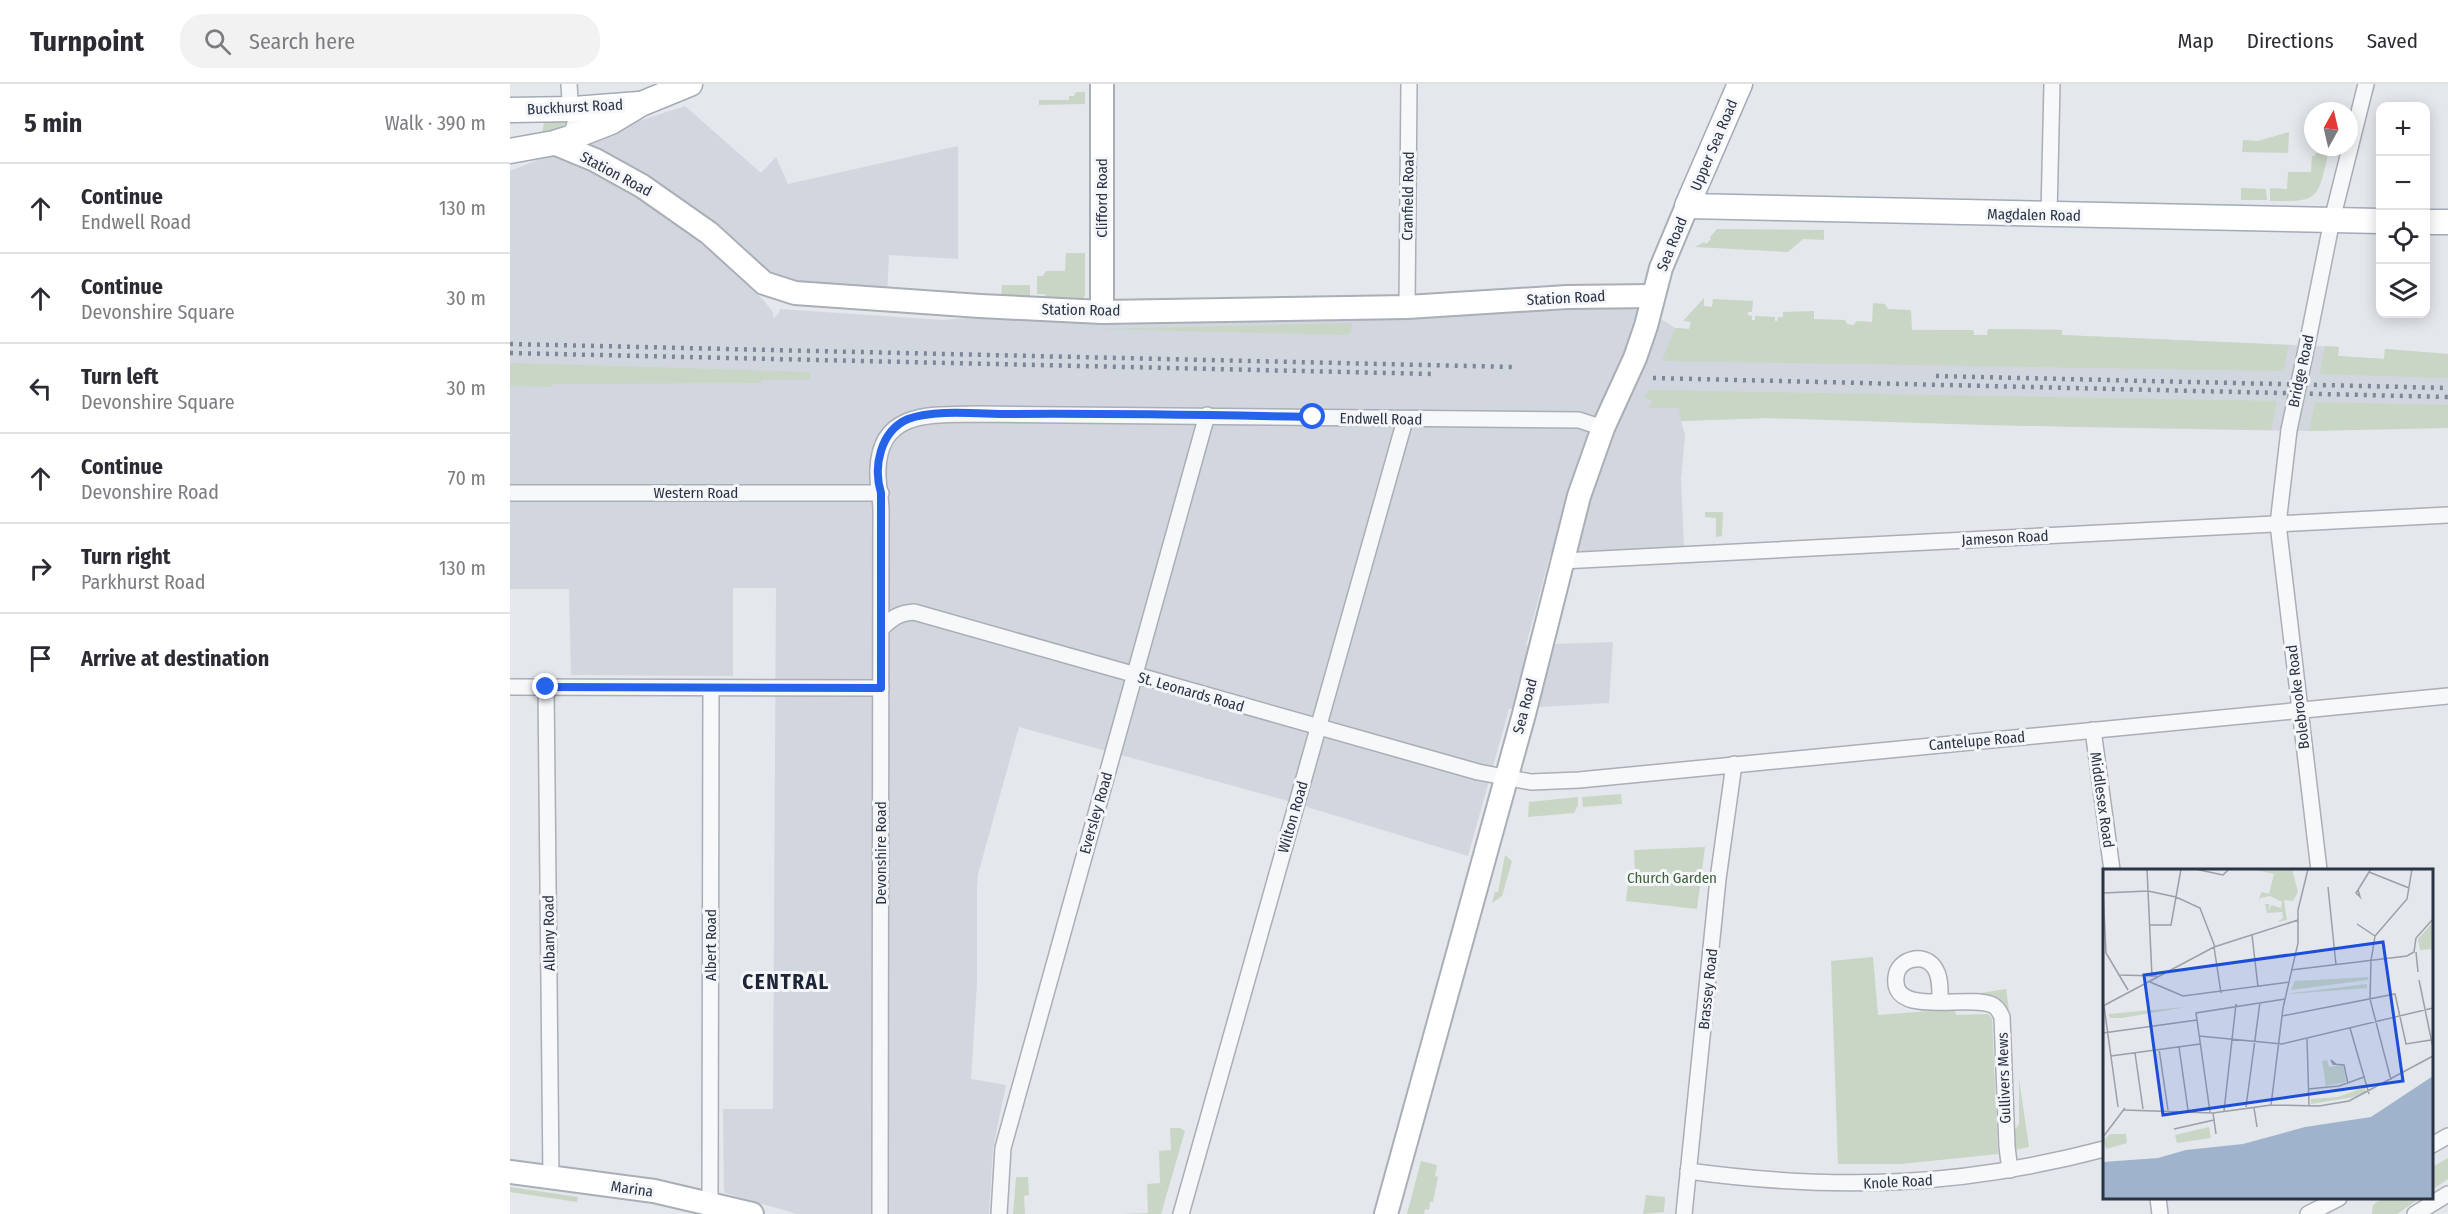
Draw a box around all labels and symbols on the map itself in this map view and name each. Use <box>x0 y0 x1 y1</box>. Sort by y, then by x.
street label: Buckhurst Road <box>527 95 623 119</box>
street label: Upper Sea Road <box>1687 97 1741 193</box>
north arrow <box>2304 102 2358 156</box>
street label: Station Road <box>577 148 655 200</box>
street label: Cranfield Road <box>1398 151 1418 241</box>
street label: Clifford Road <box>1093 158 1111 238</box>
street label: Magdalen Road <box>1987 205 2081 225</box>
street label: Sea Road <box>1653 214 1691 274</box>
street label: Station Road <box>1526 287 1606 309</box>
street label: Station Road <box>1041 300 1121 320</box>
street label: Bridge Road <box>2284 333 2318 409</box>
route start <box>1299 403 1325 429</box>
street label: Endwell Road <box>1340 409 1422 429</box>
street label: Western Road <box>654 484 738 502</box>
street label: Jameson Road <box>1961 527 2049 549</box>
street label: Bolebrooke Road <box>2283 644 2313 750</box>
street label: St. Leonards Road <box>1136 668 1246 716</box>
route end <box>532 673 558 699</box>
street label: Sea Road <box>1509 676 1541 736</box>
street label: Cantelupe Road <box>1928 728 2026 754</box>
street label: Middlesex Road <box>2086 751 2118 849</box>
street label: Eversley Road <box>1076 770 1116 856</box>
street label: Wilton Road <box>1274 779 1312 855</box>
street label: Devonshire Road <box>872 801 890 905</box>
park label: Church Garden <box>1627 869 1717 887</box>
inset map <box>2103 869 2433 1199</box>
street label: Albany Road <box>539 895 559 971</box>
street label: Albert Road <box>702 909 720 981</box>
street label: Brassey Road <box>1695 948 1721 1030</box>
district label: CENTRAL <box>742 969 830 995</box>
street label: Gullivers Mews <box>1993 1032 2015 1124</box>
street label: Knole Road <box>1863 1171 1933 1193</box>
street label: Marina <box>610 1177 654 1201</box>

